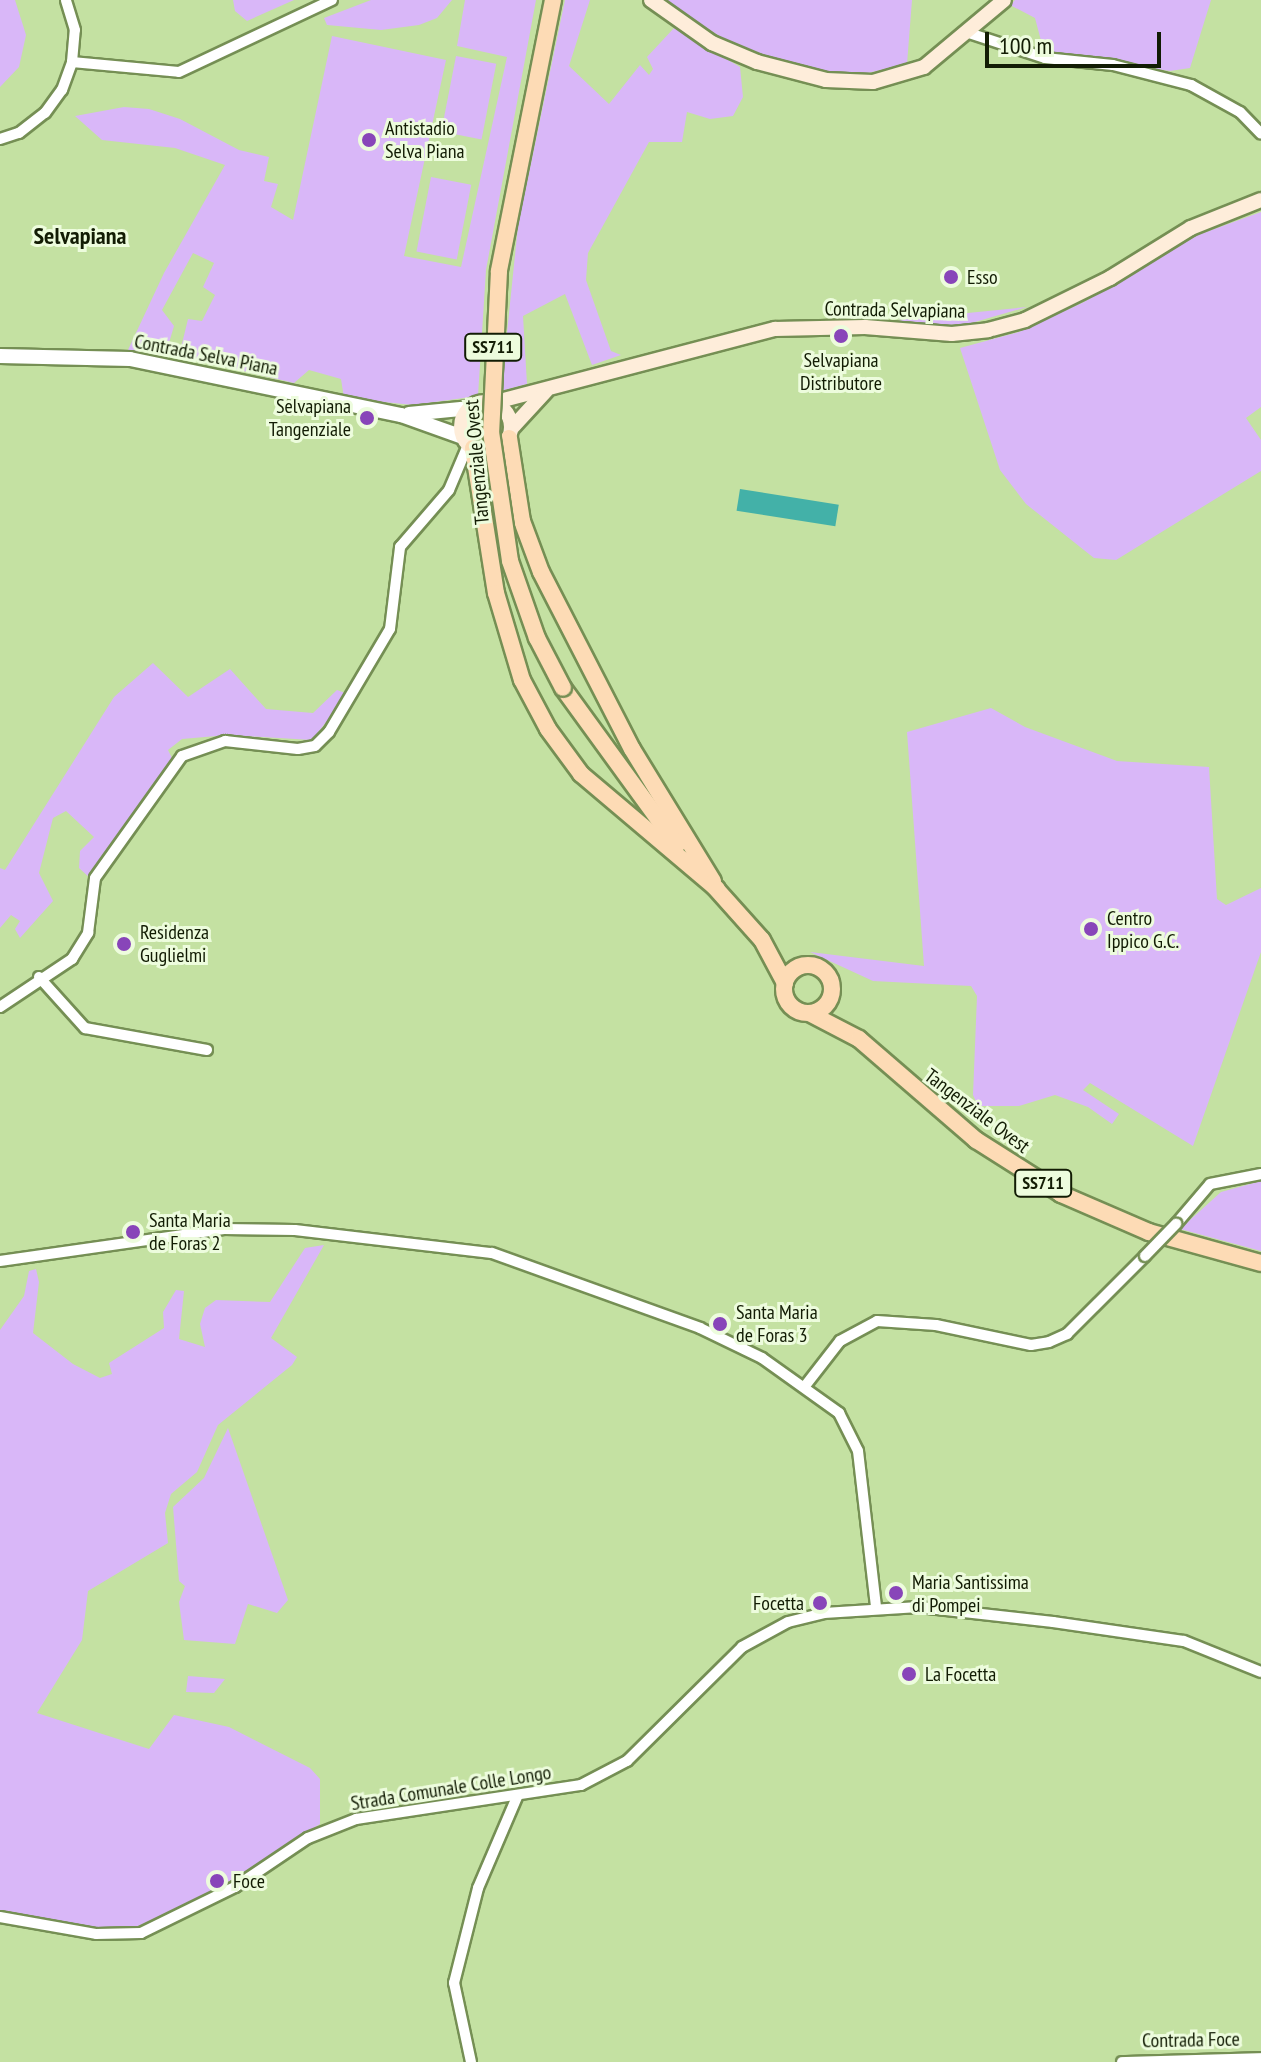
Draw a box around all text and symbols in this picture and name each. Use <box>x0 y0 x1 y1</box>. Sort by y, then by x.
scale bar <box>989 16 1165 66</box>
text: 100 m <box>999 30 1052 61</box>
place label: Antistadio Selva Piana <box>385 116 465 163</box>
marker: Antistadio Selva Piana <box>360 131 378 149</box>
district label: Selvapiana <box>34 222 126 250</box>
place label: Esso <box>967 265 998 289</box>
marker: Esso <box>942 268 960 286</box>
street label: Contrada Selvapiana <box>824 297 966 323</box>
marker: Selvapiana Distributore <box>832 327 850 345</box>
street label: Contrada Selva Piana <box>132 329 280 381</box>
road number: SS711 <box>463 333 523 361</box>
place label: Selvapiana Distributore <box>800 348 882 395</box>
place label: Selvapiana Tangenziale <box>269 394 351 441</box>
street label: Tangenziale Ovest <box>460 398 494 526</box>
marker: Selvapiana Tangenziale <box>358 409 376 427</box>
place label: Centro Ippico G.C. <box>1107 906 1179 953</box>
place label: Residenza Guglielmi <box>140 920 209 967</box>
marker: Centro Ippico G.C. <box>1082 920 1100 938</box>
marker: Residenza Guglielmi <box>115 935 133 953</box>
street label: Tangenziale Ovest <box>920 1064 1034 1158</box>
road number: SS711 <box>1013 1169 1073 1197</box>
place label: Santa Maria de Foras 2 <box>149 1208 231 1255</box>
marker: Santa Maria de Foras 2 <box>124 1223 142 1241</box>
place label: Santa Maria de Foras 3 <box>736 1300 818 1347</box>
marker: Santa Maria de Foras 3 <box>711 1315 729 1333</box>
place label: Maria Santissima di Pompei <box>912 1570 1029 1617</box>
marker: Maria Santissima di Pompei <box>887 1584 905 1602</box>
place label: Focetta <box>753 1591 804 1615</box>
marker: Focetta <box>811 1594 829 1612</box>
place label: La Focetta <box>925 1662 996 1686</box>
marker: La Focetta <box>900 1665 918 1683</box>
street label: Strada Comunale Colle Longo <box>349 1760 553 1816</box>
place label: Foce <box>233 1869 265 1893</box>
marker: Foce <box>208 1872 226 1890</box>
street label: Contrada Foce <box>1142 2027 1240 2053</box>

